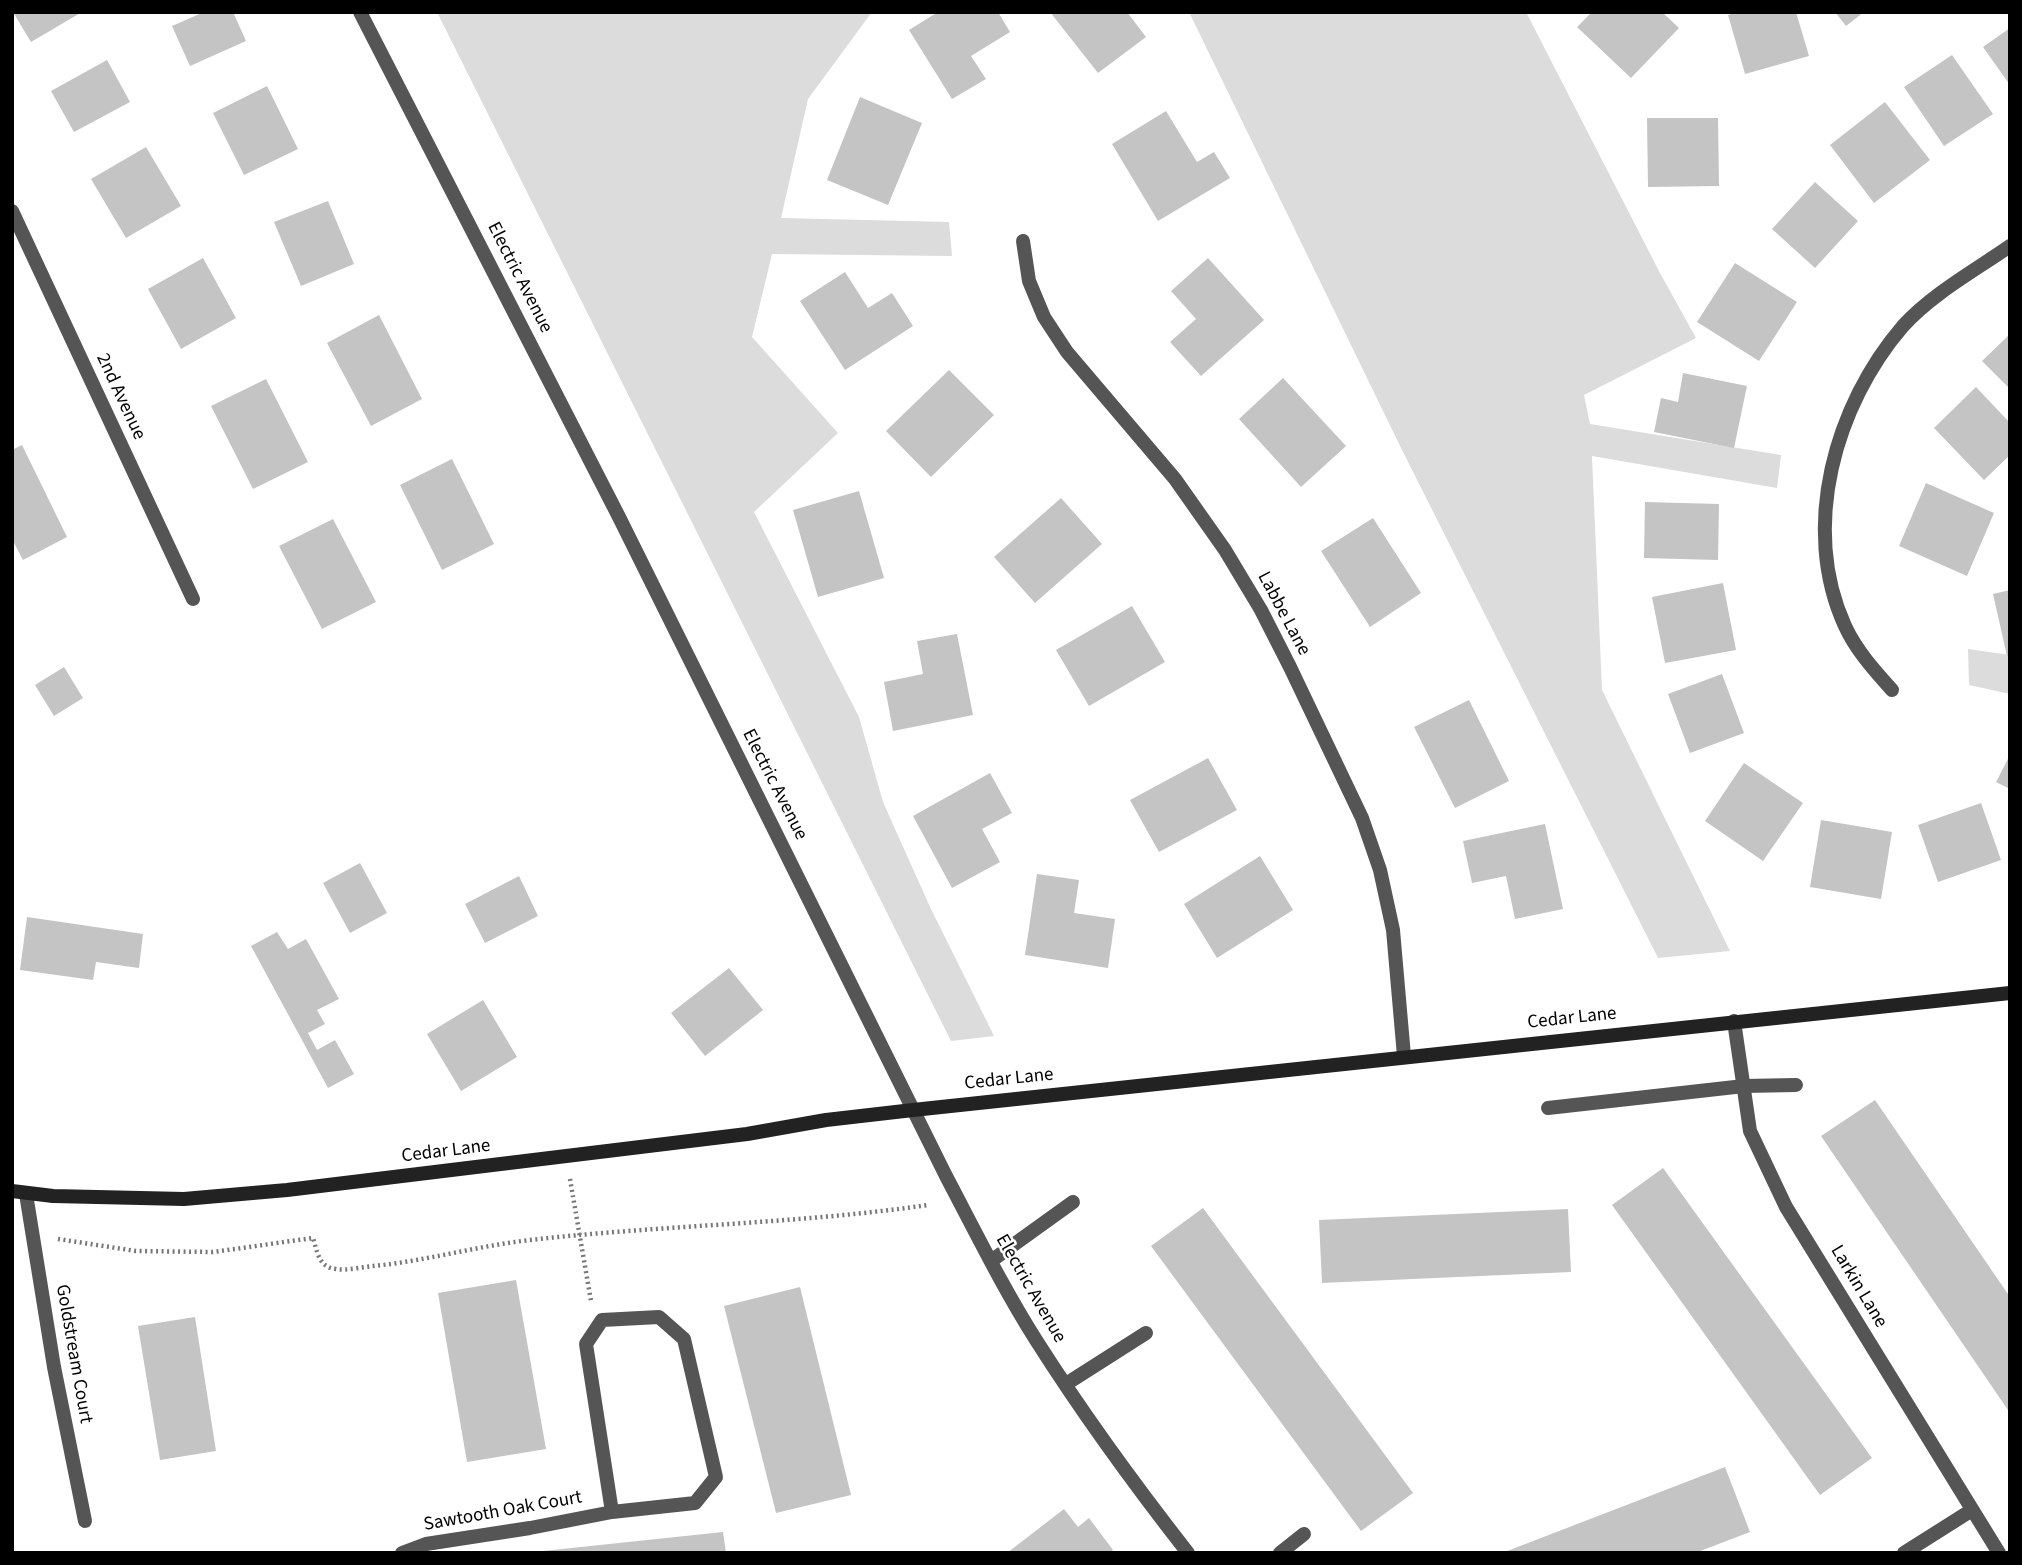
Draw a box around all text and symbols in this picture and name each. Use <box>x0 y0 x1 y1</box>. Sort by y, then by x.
street label: Electric Avenue <box>481 219 557 337</box>
street label: 2nd Avenue <box>90 350 150 444</box>
street label: Labbe Lane <box>1251 568 1315 660</box>
street label: Electric Avenue <box>736 726 812 844</box>
street label: Cedar Lane <box>1526 1003 1618 1035</box>
street label: Cedar Lane <box>963 1064 1055 1096</box>
street label: Cedar Lane <box>400 1135 492 1169</box>
street label: Electric Avenue <box>990 1231 1070 1347</box>
street label: Larkin Lane <box>1824 1242 1892 1332</box>
street label: Goldstream Court <box>50 1283 96 1425</box>
street label: Sawtooth Oak Court <box>422 1487 584 1537</box>

